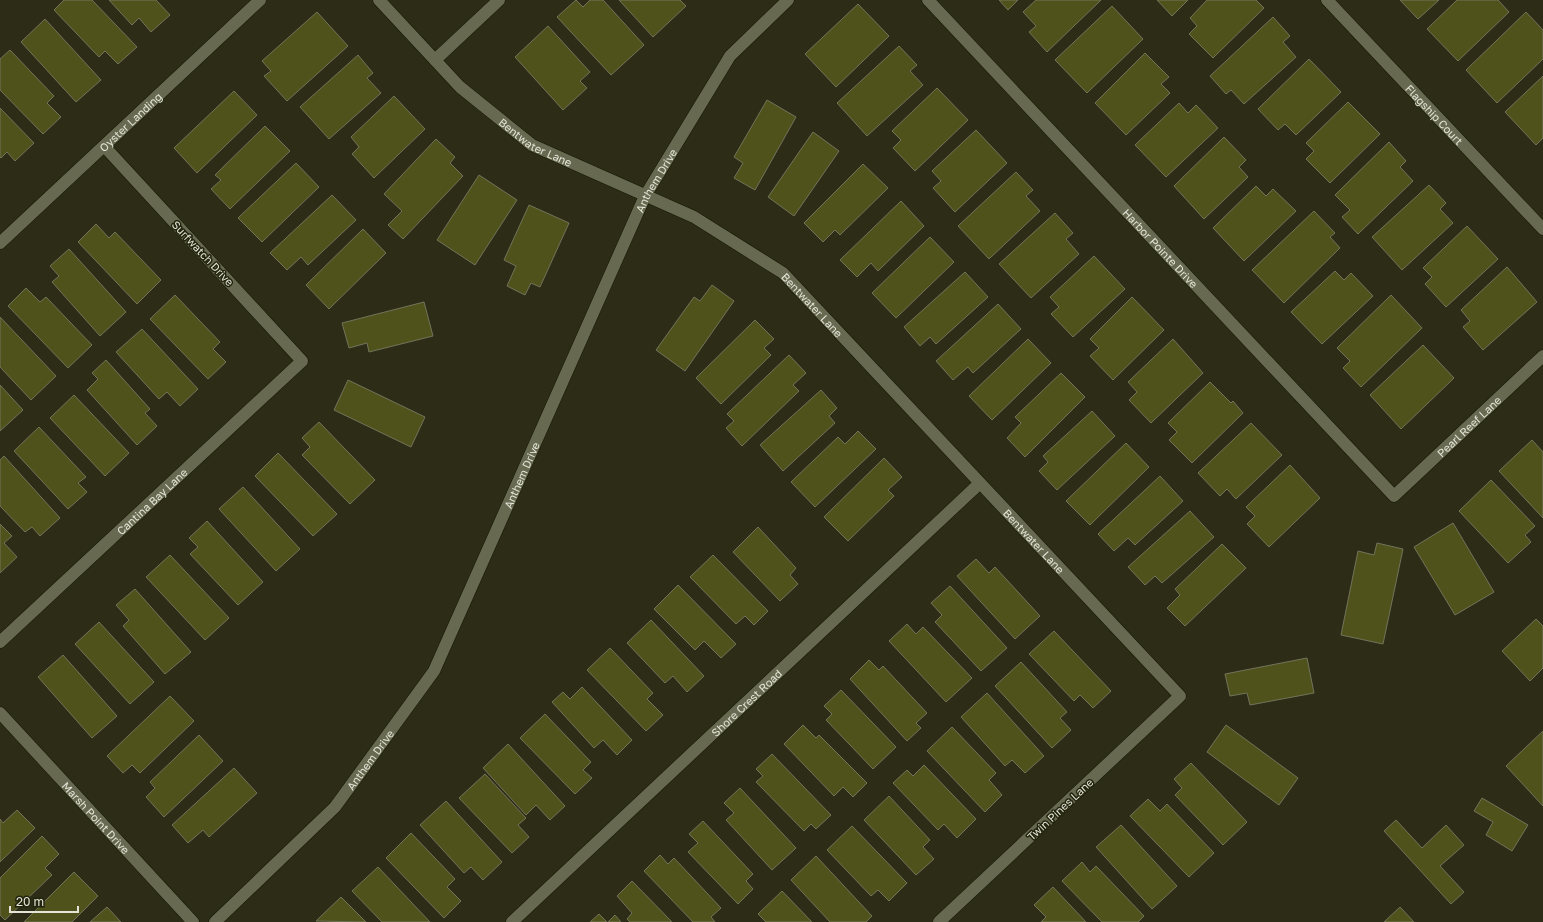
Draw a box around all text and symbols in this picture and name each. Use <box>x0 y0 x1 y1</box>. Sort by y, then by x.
street label: Flagship Court <box>1403 81 1466 147</box>
street label: Oyster Landing <box>96 89 164 154</box>
street label: Bentwater Lane <box>497 115 574 169</box>
street label: Anthem Drive <box>632 146 679 214</box>
street label: Harbor Pointe Drive <box>1121 206 1201 290</box>
street label: Surfwatch Drive <box>169 218 237 288</box>
street label: Bentwater Lane <box>779 270 846 339</box>
street label: Pearl Reef Lane <box>1434 393 1503 459</box>
street label: Anthem Drive <box>501 440 542 510</box>
street label: Cantina Bay Lane <box>114 465 189 537</box>
street label: Bentwater Lane <box>1001 506 1068 576</box>
street label: Shore Crest Road <box>708 666 784 739</box>
street label: Anthem Drive <box>343 727 396 792</box>
street label: Twin Pines Lane <box>1025 775 1095 843</box>
street label: Marsh Point Drive <box>60 779 133 856</box>
scale bar <box>10 888 78 914</box>
text: 20 m <box>16 894 44 909</box>

